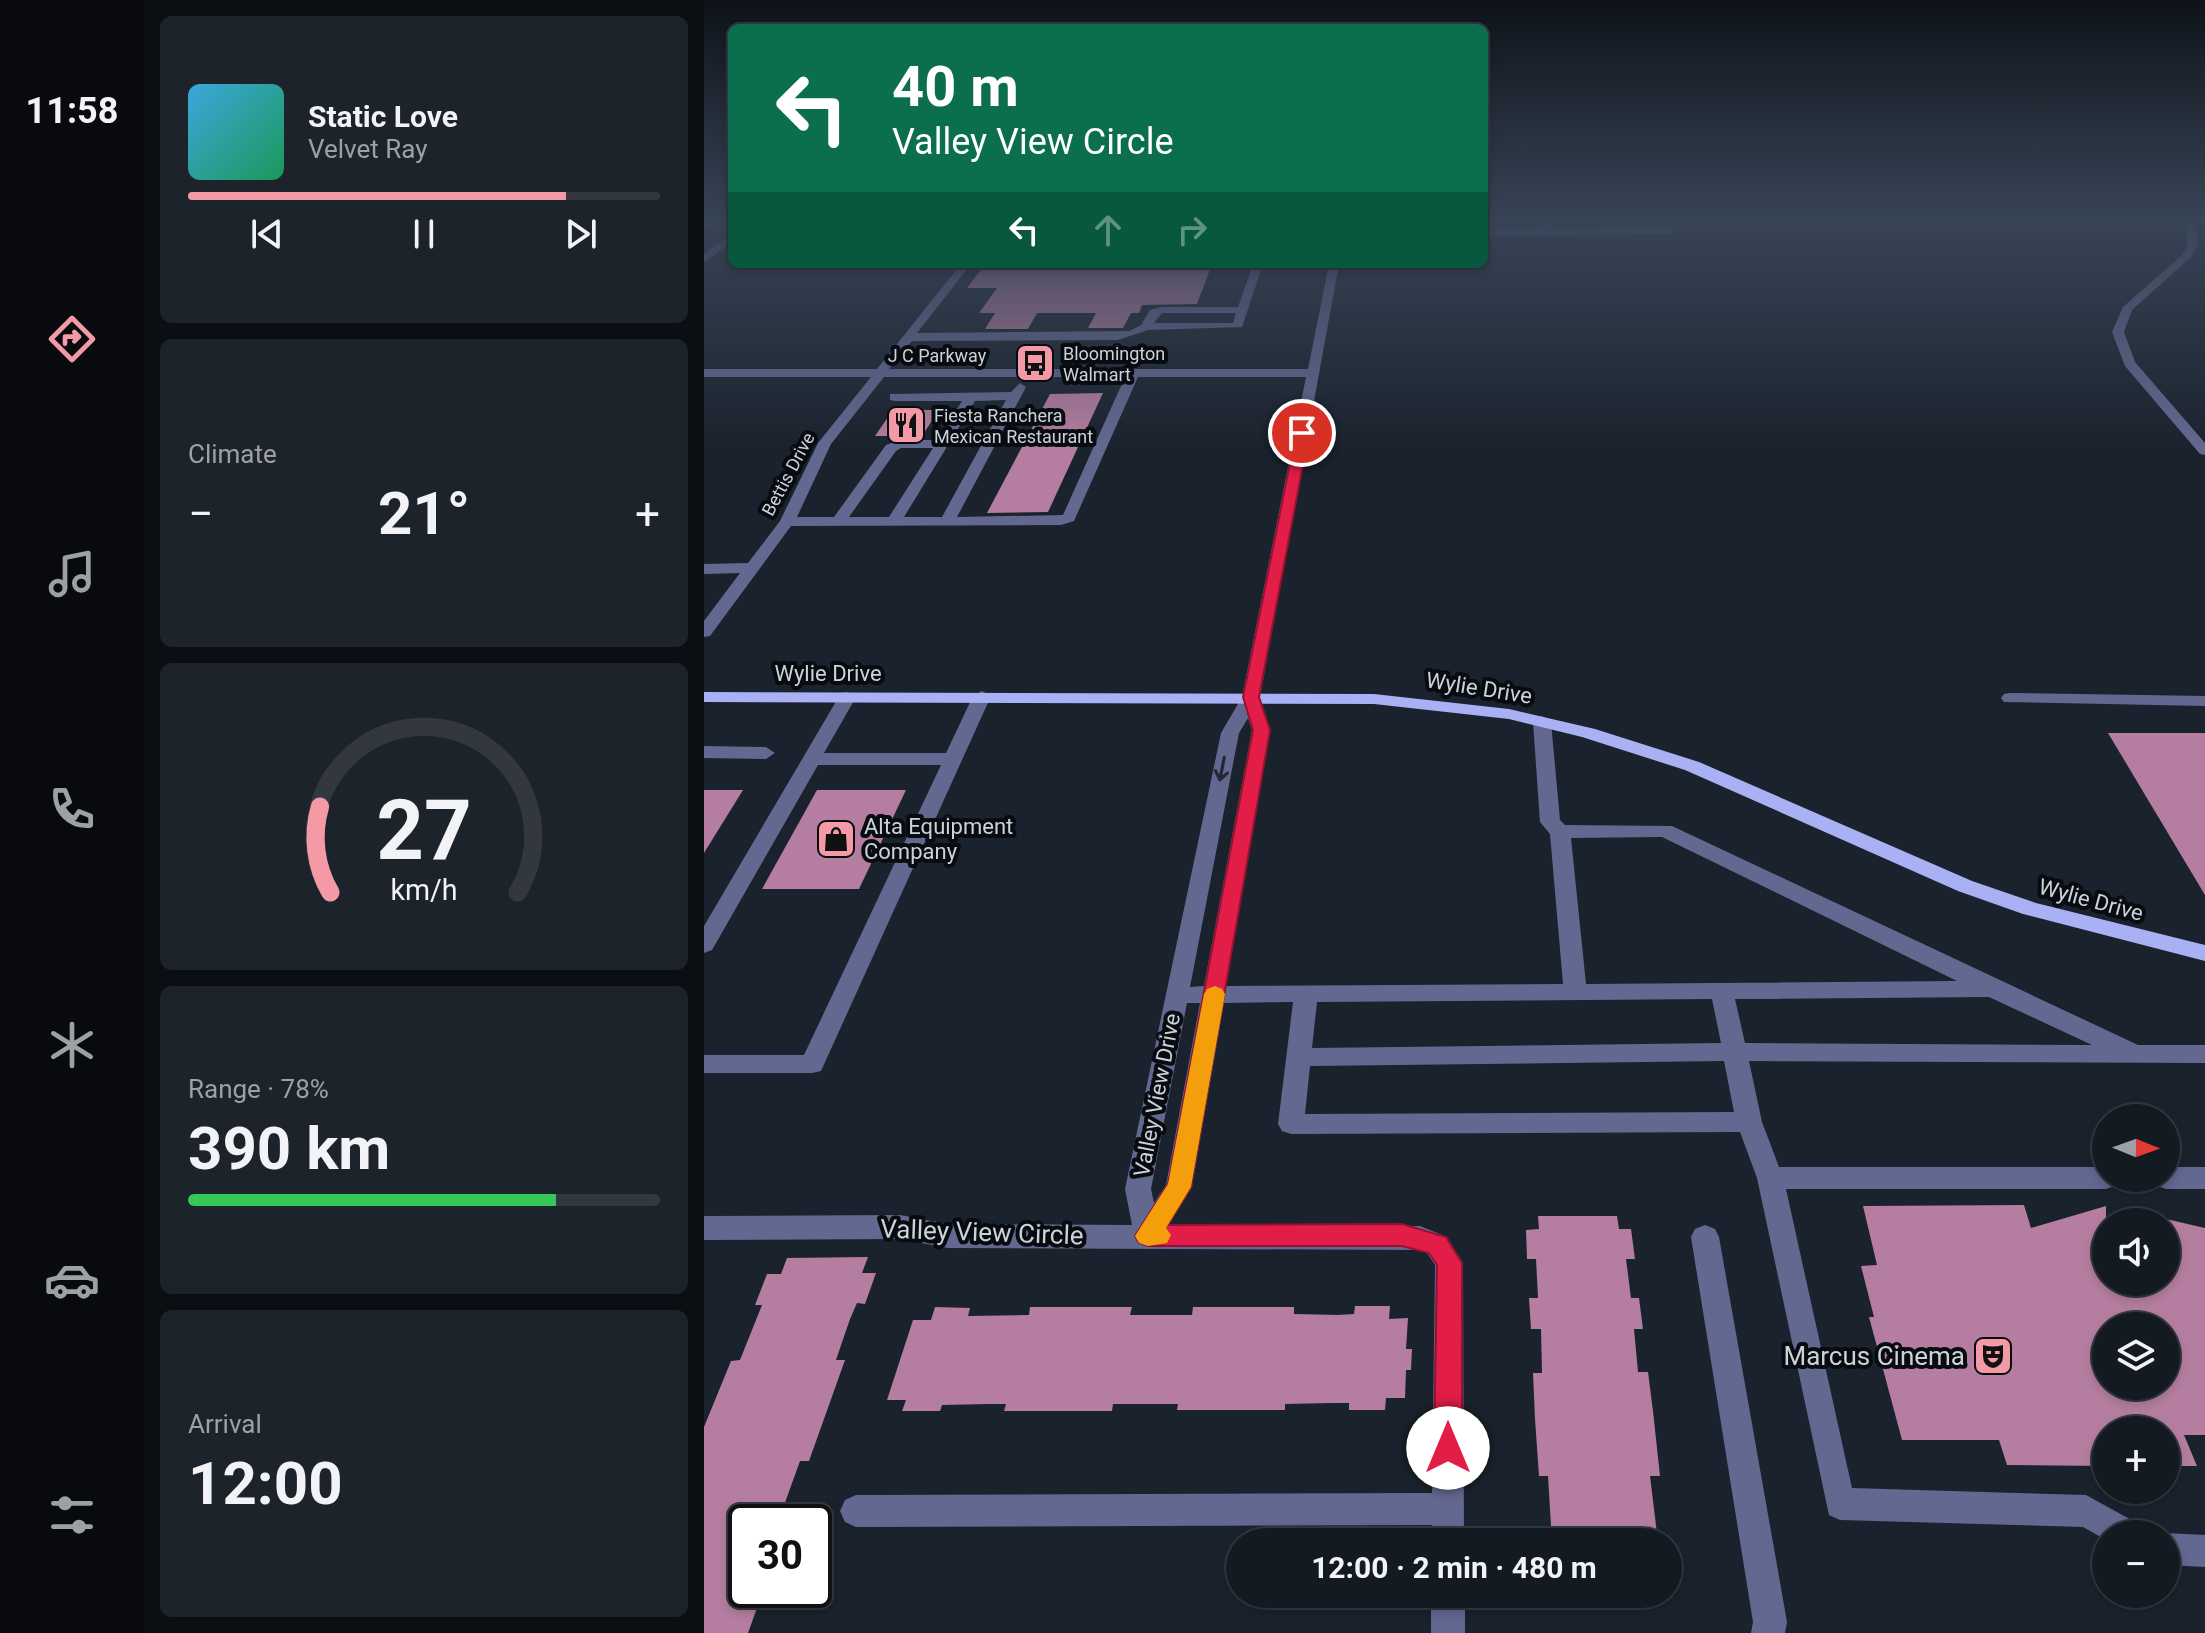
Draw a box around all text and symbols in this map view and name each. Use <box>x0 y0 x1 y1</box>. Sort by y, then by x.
text: 40 m <box>892 54 1019 120</box>
icon: left <box>760 56 864 160</box>
text: 11:58 <box>26 90 118 132</box>
text: Static Love <box>308 99 458 134</box>
text: Valley View Circle <box>892 121 1174 163</box>
text: Velvet Ray <box>308 134 428 164</box>
icon: left <box>1002 208 1046 252</box>
icon: ahead <box>1086 208 1130 252</box>
icon: right <box>1170 208 1214 252</box>
icon: previous <box>245 212 289 256</box>
icon: pause <box>402 212 446 256</box>
icon: next <box>559 212 603 256</box>
icon: directions <box>44 311 100 367</box>
bus stop icon: Bloomington Walmart <box>1014 342 1056 384</box>
place label: Bloomington Walmart <box>1063 343 1165 385</box>
street label: J C Parkway <box>888 345 987 366</box>
pin <box>1268 399 1336 467</box>
restaurant icon: Fiesta Ranchera Mexican Restaurant <box>885 404 927 446</box>
place label: Fiesta Ranchera Mexican Restaurant <box>934 405 1093 447</box>
icon: arrive <box>1280 411 1324 455</box>
street label: Bettis Drive <box>757 429 819 519</box>
text: Climate <box>188 439 277 469</box>
text: 21° <box>378 478 470 549</box>
text: − <box>188 488 213 540</box>
text: + <box>635 488 660 540</box>
icon: music <box>44 546 100 602</box>
street label: Wylie Drive <box>774 661 882 686</box>
street label: Wylie Drive <box>1424 667 1534 709</box>
one-way arrow <box>1214 755 1229 781</box>
icon: phone <box>44 781 100 837</box>
text: 27 <box>376 781 472 878</box>
place label: Alta Equipment Company <box>864 814 1013 864</box>
shop icon: Alta Equipment Company <box>815 818 857 860</box>
text: km/h <box>390 873 458 907</box>
street label: Wylie Drive <box>2036 874 2146 926</box>
street label: Valley View Drive <box>1129 1011 1185 1179</box>
icon: climate <box>44 1017 100 1073</box>
text: Range · 78% <box>188 1074 329 1104</box>
north arrow <box>2092 1104 2180 1192</box>
map controls <box>2092 1104 2180 1608</box>
text: 390 km <box>188 1113 390 1184</box>
button: sound <box>2092 1208 2180 1296</box>
street label: Valley View Circle <box>880 1213 1084 1251</box>
icon: car <box>44 1252 100 1308</box>
button: layers <box>2092 1312 2180 1400</box>
theatre icon: Marcus Cinema <box>1972 1335 2014 1377</box>
place label: Marcus Cinema <box>1783 1341 1965 1371</box>
position arrow <box>1406 1406 1490 1490</box>
text: Arrival <box>188 1409 262 1439</box>
button: + <box>2092 1416 2180 1504</box>
text: 12:00 <box>188 1448 343 1519</box>
icon: filters <box>44 1487 100 1543</box>
speed limit sign: 30 <box>728 1504 832 1608</box>
button: − <box>2092 1520 2180 1608</box>
text: 12:00 · 2 min · 480 m <box>1311 1550 1597 1585</box>

